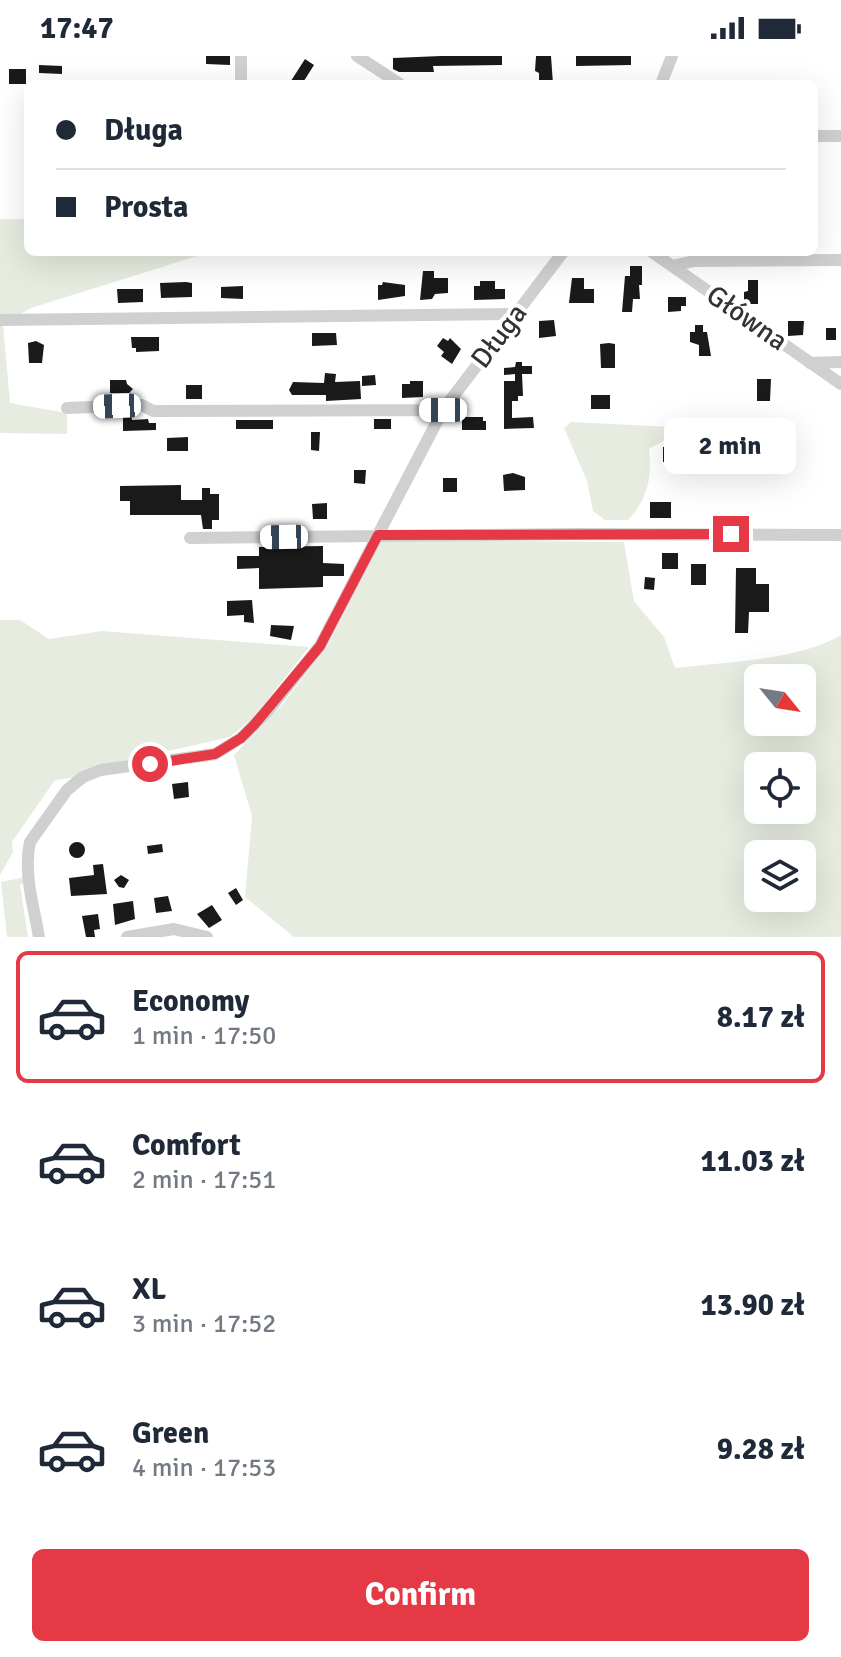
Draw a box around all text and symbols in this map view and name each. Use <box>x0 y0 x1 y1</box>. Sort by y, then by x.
text: 17:47 <box>40 10 114 47</box>
text: Długa <box>104 112 183 149</box>
text: Prosta <box>104 189 188 226</box>
street label: Główna <box>700 278 794 358</box>
street label: Długa <box>464 297 534 375</box>
car <box>93 393 141 419</box>
car <box>419 398 467 422</box>
callout: 2 min <box>665 418 797 474</box>
text: 2 min <box>699 430 761 462</box>
route end <box>713 516 749 552</box>
car <box>260 525 308 549</box>
north arrow <box>744 664 816 736</box>
map controls <box>744 664 816 912</box>
route start <box>132 746 168 782</box>
button: locate <box>744 752 816 824</box>
button: layers <box>744 840 816 912</box>
icon: car <box>36 981 108 1053</box>
text: Economy <box>132 983 249 1020</box>
text: 8.17 zł <box>717 999 805 1036</box>
text: 1 min · 17:50 <box>132 1020 276 1052</box>
icon: car <box>36 1125 108 1197</box>
text: Comfort <box>132 1127 241 1164</box>
text: 11.03 zł <box>701 1143 805 1180</box>
text: 2 min · 17:51 <box>132 1164 276 1196</box>
icon: car <box>36 1269 108 1341</box>
text: XL <box>132 1271 166 1308</box>
text: 13.90 zł <box>701 1287 805 1324</box>
text: 3 min · 17:52 <box>132 1308 276 1340</box>
icon: car <box>36 1413 108 1485</box>
text: Green <box>132 1415 209 1452</box>
text: 9.28 zł <box>717 1431 805 1468</box>
text: 4 min · 17:53 <box>132 1452 276 1484</box>
button: Confirm <box>32 1549 809 1641</box>

